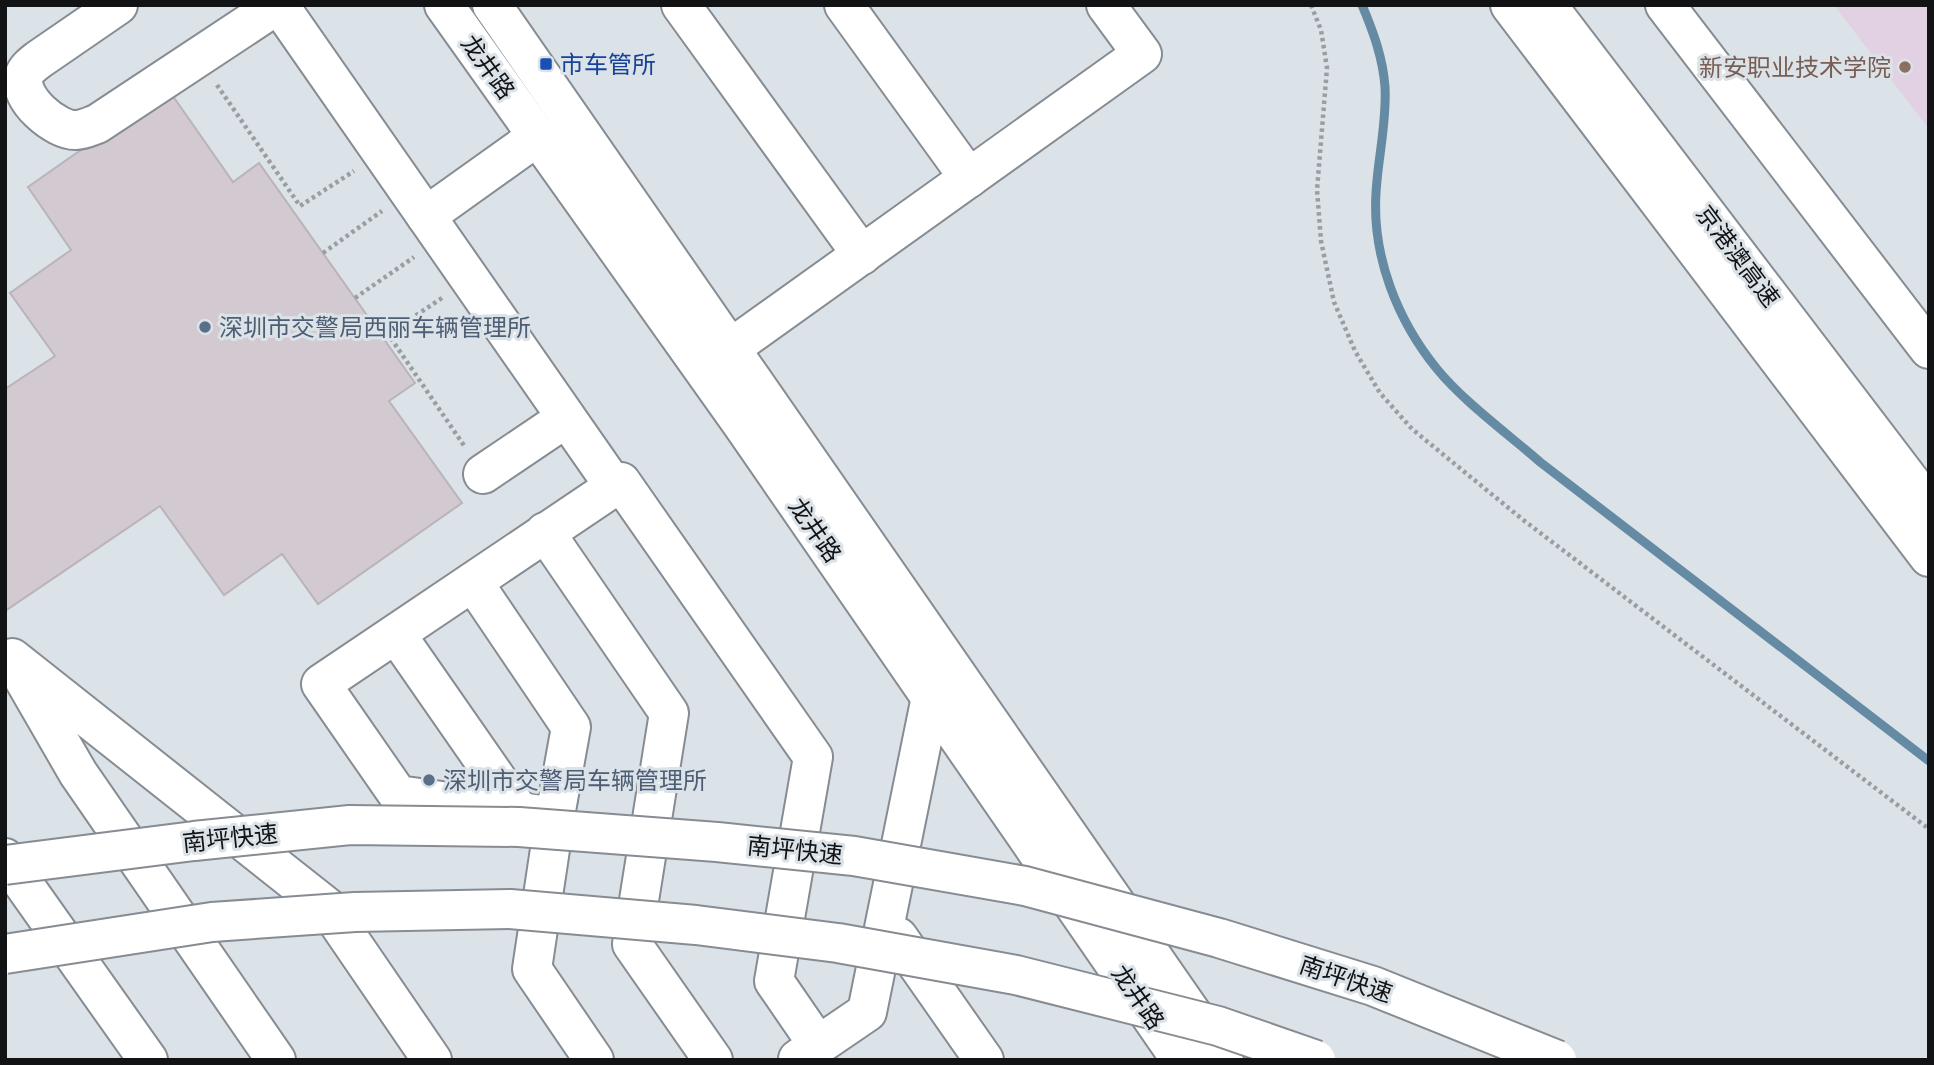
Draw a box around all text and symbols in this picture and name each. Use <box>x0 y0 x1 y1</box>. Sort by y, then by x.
street label: 龙井路 <box>455 29 521 105</box>
place label: 市车管所 <box>560 50 656 79</box>
place label: 新安职业技术学院 <box>1699 53 1891 82</box>
marker: 市车管所 <box>538 56 554 72</box>
marker: 新安职业技术学院 <box>1897 59 1913 75</box>
street label: 京港澳高速 <box>1690 199 1786 313</box>
place label: 深圳市交警局西丽车辆管理所 <box>219 313 531 342</box>
marker: 深圳市交警局西丽车辆管理所 <box>197 319 213 335</box>
street label: 龙井路 <box>782 492 848 568</box>
place label: 深圳市交警局车辆管理所 <box>443 766 707 795</box>
marker: 深圳市交警局车辆管理所 <box>421 772 437 788</box>
street label: 南坪快速 <box>181 819 279 857</box>
street label: 南坪快速 <box>746 831 844 869</box>
street label: 南坪快速 <box>1296 950 1396 1008</box>
street label: 龙井路 <box>1105 959 1171 1035</box>

